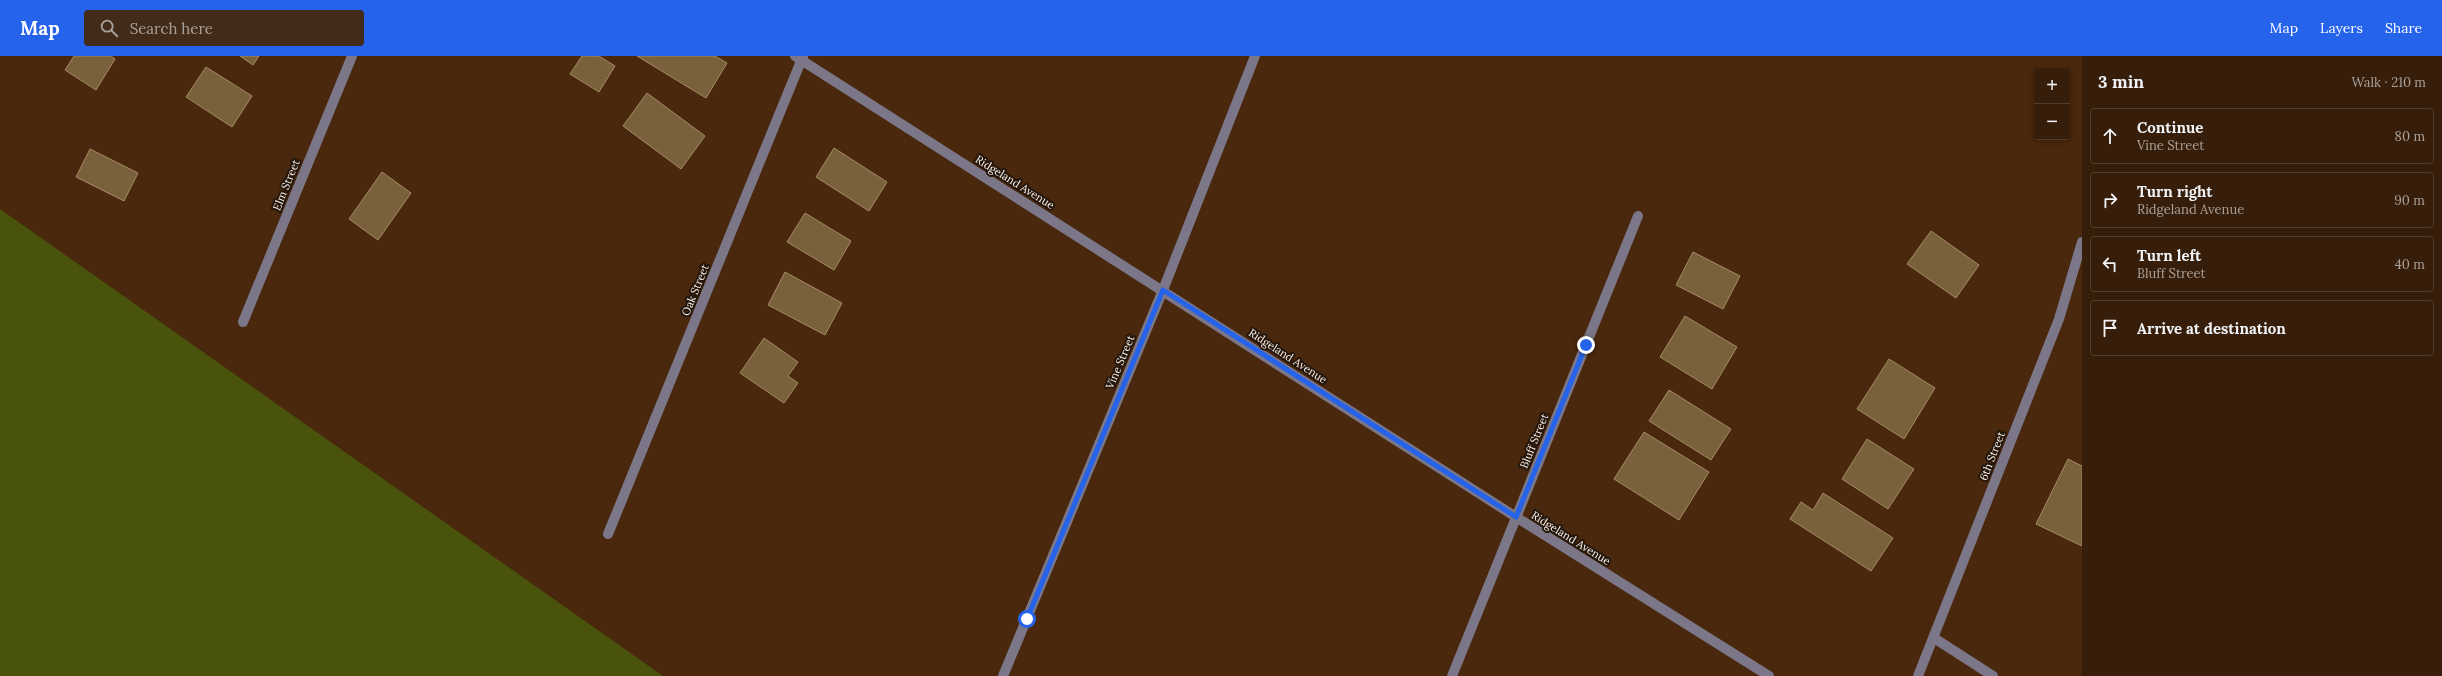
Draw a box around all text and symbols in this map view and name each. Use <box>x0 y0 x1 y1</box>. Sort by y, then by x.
search box <box>84 10 364 46</box>
text: Map <box>20 16 60 40</box>
icon: search <box>98 17 120 39</box>
text: Search here <box>130 19 213 38</box>
text: Map <box>2270 19 2298 37</box>
text: Layers <box>2320 19 2363 37</box>
text: Share <box>2385 19 2422 37</box>
map controls <box>2034 68 2070 140</box>
button: + <box>2034 68 2070 104</box>
text: 3 min <box>2098 71 2144 93</box>
text: Walk · 210 m <box>2351 74 2426 91</box>
button: − <box>2034 104 2070 140</box>
text: Continue <box>2137 118 2203 137</box>
icon: ahead <box>2099 125 2121 147</box>
text: 80 m <box>2395 128 2425 145</box>
text: Vine Street <box>2137 137 2204 154</box>
street label: Ridgeland Avenue <box>973 152 1057 212</box>
street label: Elm Street <box>269 157 303 213</box>
text: Turn right <box>2137 182 2213 201</box>
icon: right <box>2099 189 2121 211</box>
text: 90 m <box>2394 192 2425 209</box>
text: Ridgeland Avenue <box>2137 201 2244 218</box>
text: Turn left <box>2137 246 2201 265</box>
icon: left <box>2099 253 2121 275</box>
text: 40 m <box>2395 256 2425 273</box>
street label: Oak Street <box>678 261 712 318</box>
text: Bluff Street <box>2137 265 2205 282</box>
icon: arrive <box>2099 317 2121 339</box>
text: Arrive at destination <box>2137 319 2286 338</box>
street label: Ridgeland Avenue <box>1246 325 1330 387</box>
street label: Vine Street <box>1102 332 1138 392</box>
route end <box>1577 336 1595 354</box>
street label: Bluff Street <box>1517 411 1552 470</box>
street label: 6th Street <box>1976 429 2008 482</box>
street label: Ridgeland Avenue <box>1529 508 1613 568</box>
route start <box>1018 610 1036 628</box>

